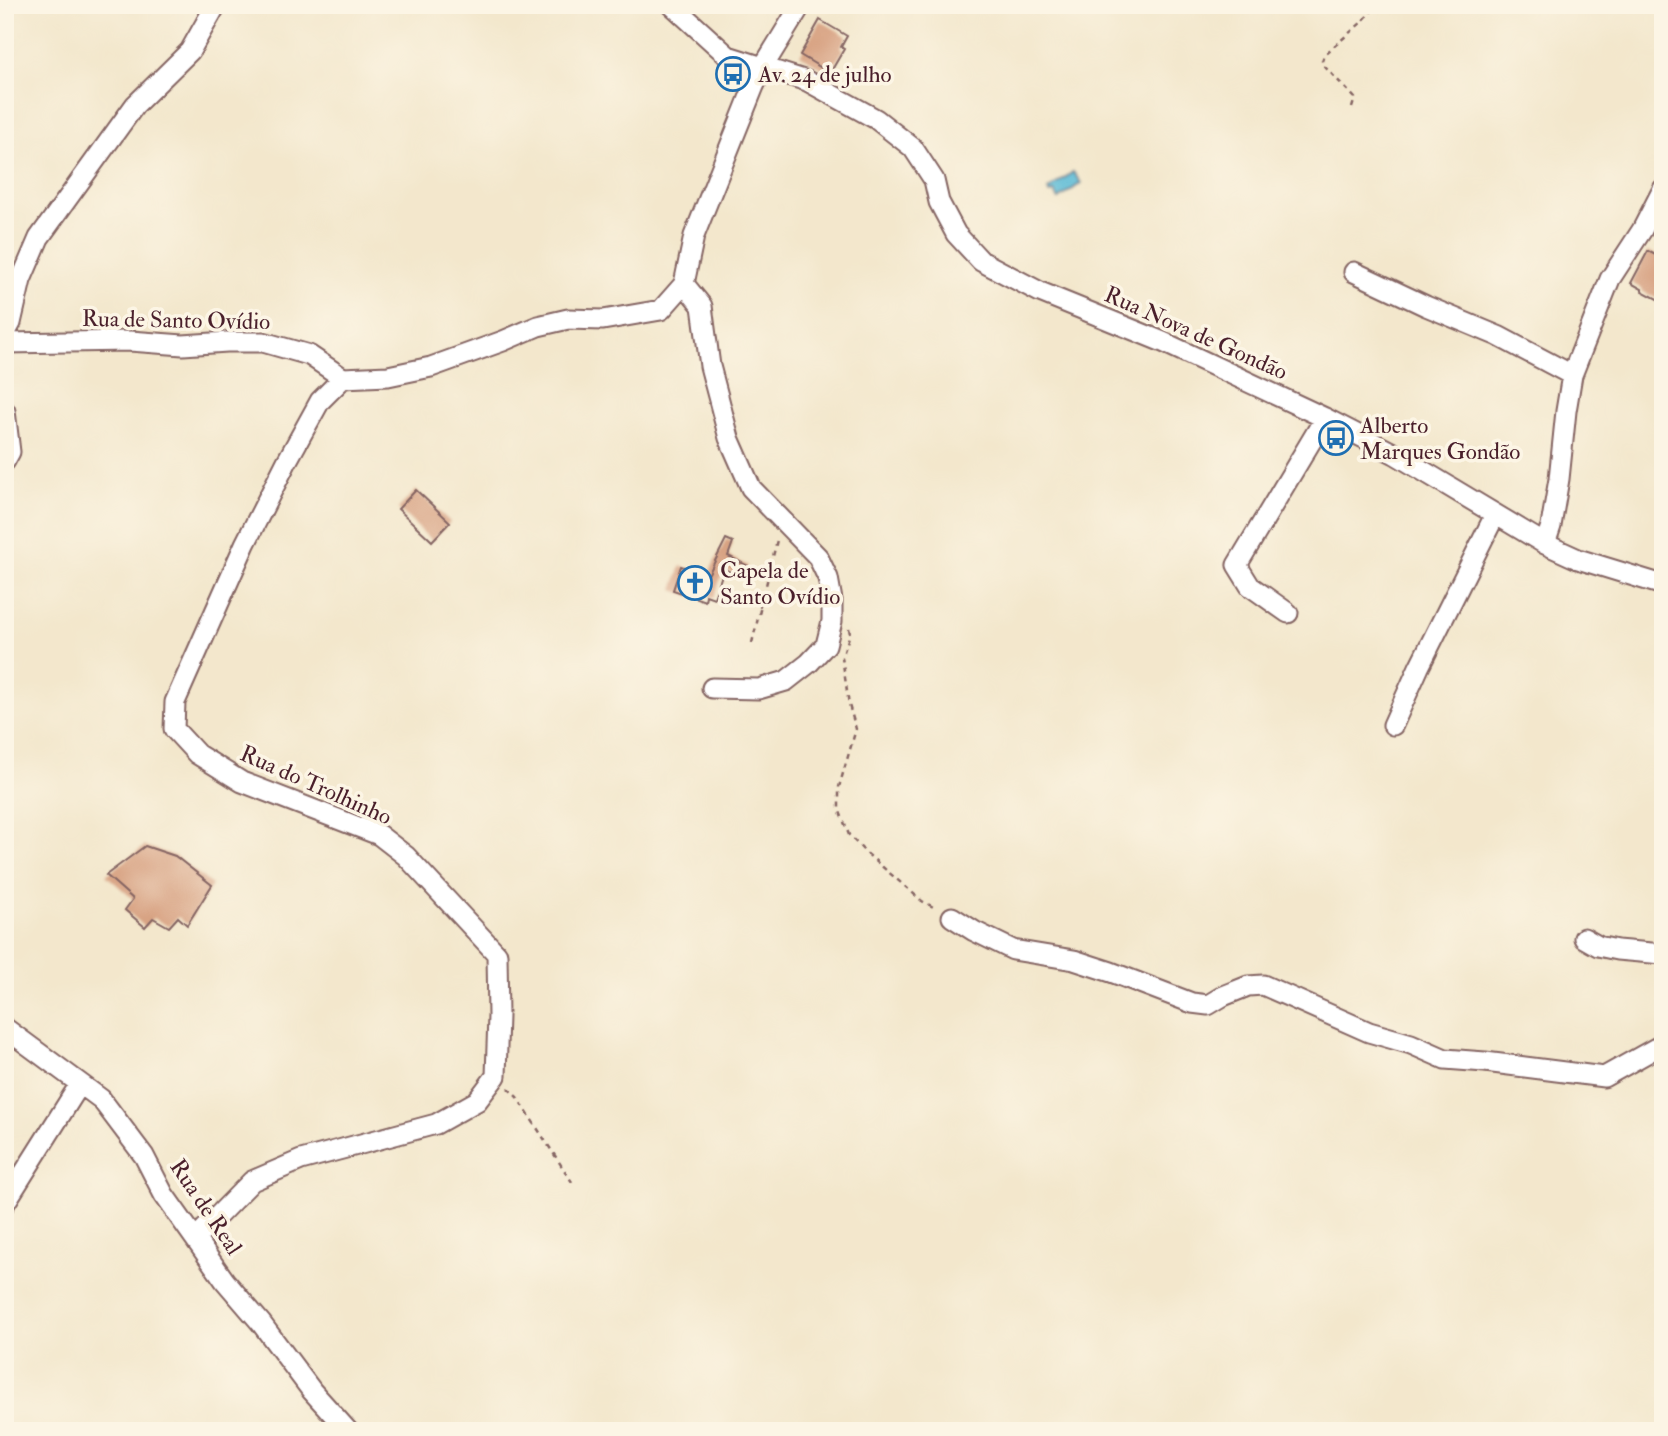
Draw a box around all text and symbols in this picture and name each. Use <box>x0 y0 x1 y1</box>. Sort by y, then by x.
bus stop icon: Av. 24 de julho <box>714 55 752 93</box>
place label: Av. 24 de julho <box>757 60 892 89</box>
street label: Rua Nova de Gondão <box>1100 280 1292 386</box>
street label: Rua de Santo Ovídio <box>82 304 270 336</box>
place label: Alberto Marques Gondão <box>1359 411 1520 466</box>
bus stop icon: Alberto Marques Gondão <box>1317 419 1355 457</box>
place label: Capela de Santo Ovídio <box>720 556 840 611</box>
church icon: Capela de Santo Ovídio <box>676 564 714 602</box>
street label: Rua do Trolhinho <box>236 739 396 831</box>
street label: Rua de Real <box>163 1154 249 1261</box>

